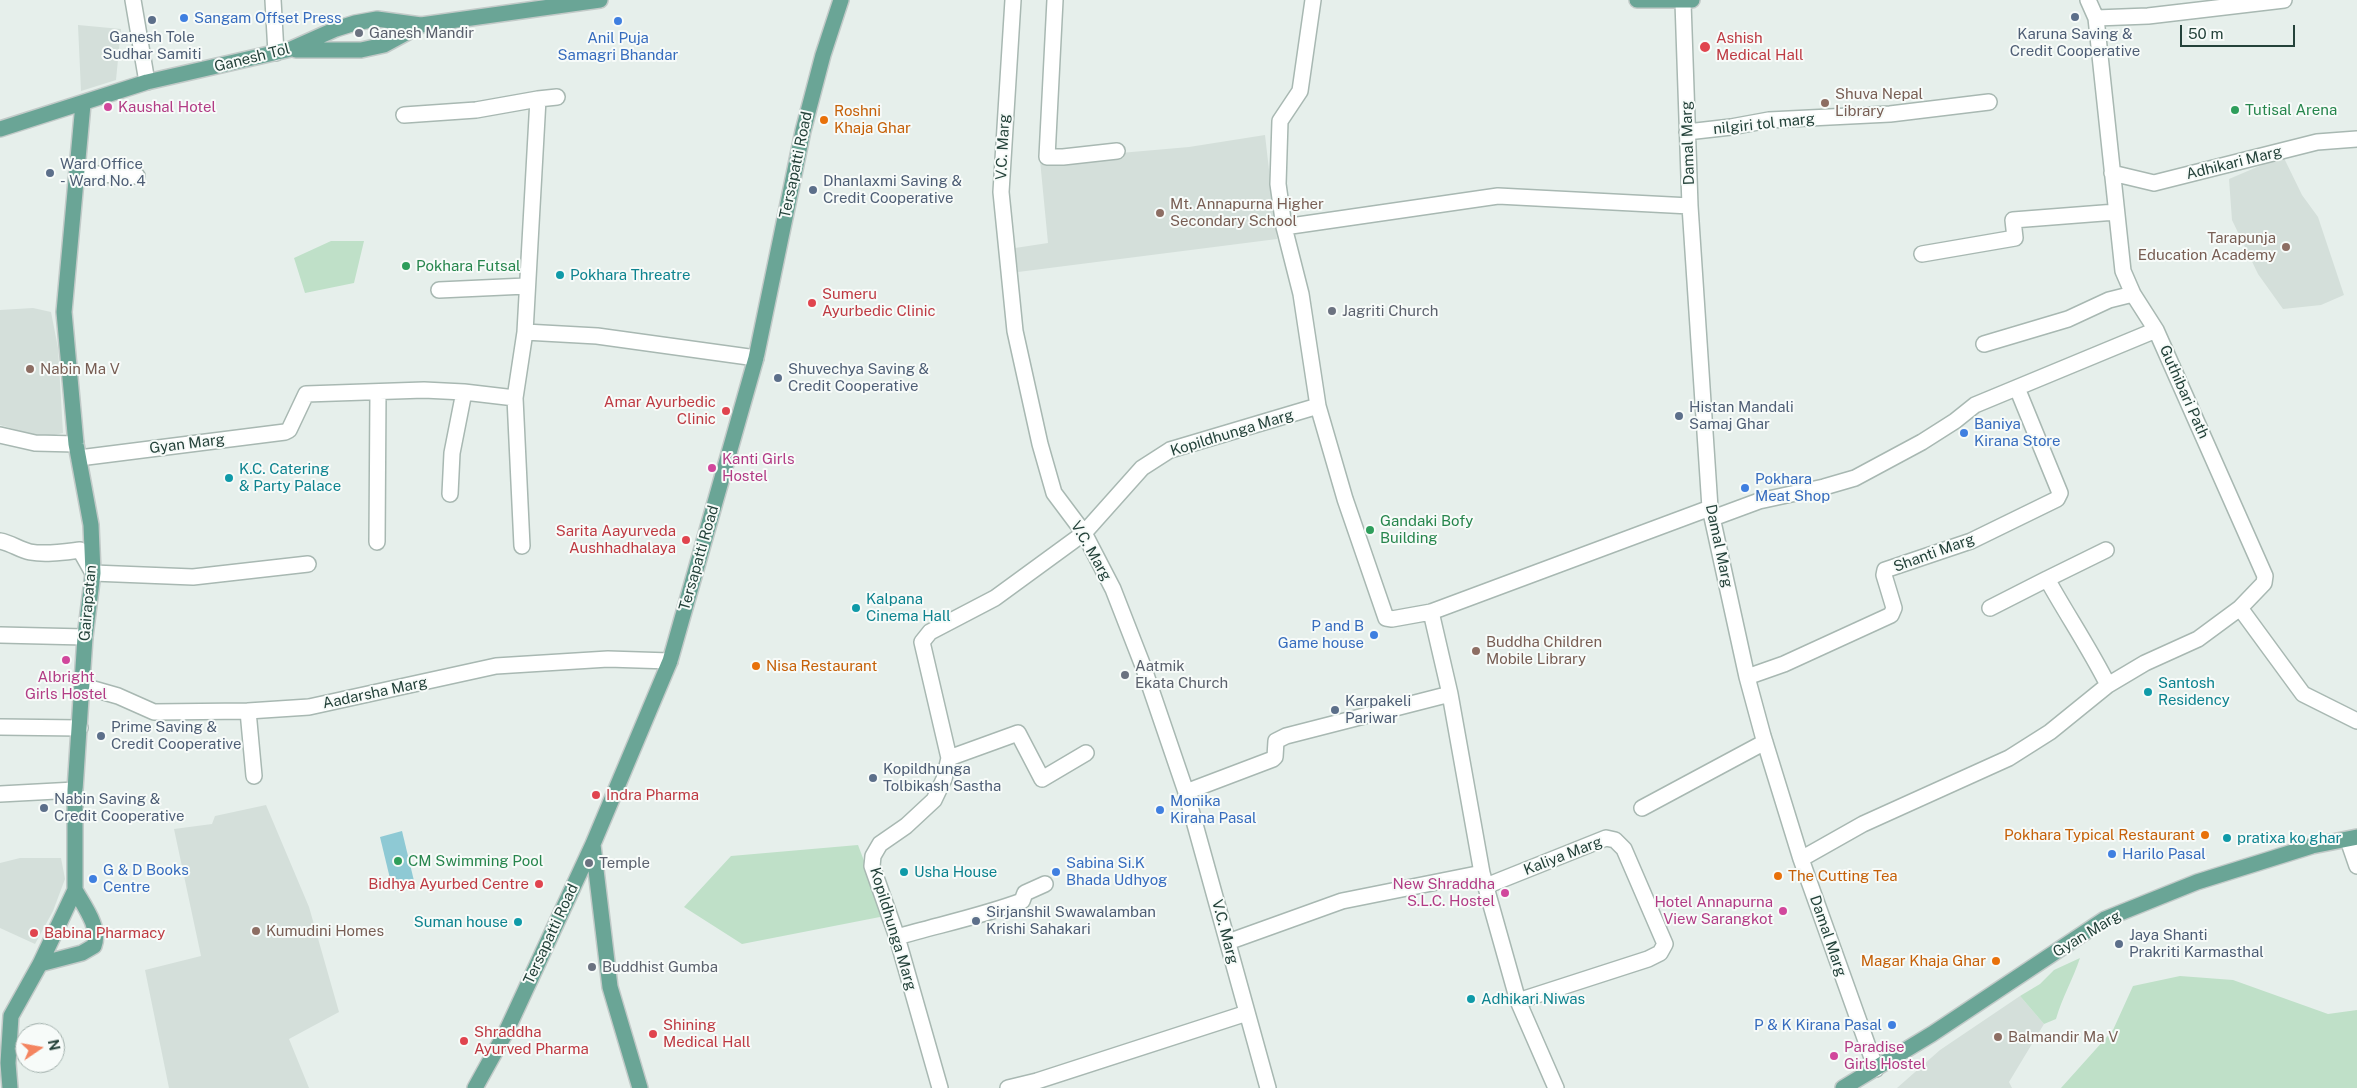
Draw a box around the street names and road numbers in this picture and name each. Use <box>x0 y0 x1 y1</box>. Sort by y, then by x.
street label: Ganesh Tol <box>212 40 292 76</box>
street label: Damal Marg <box>1678 100 1698 186</box>
street label: Tersapatti Road <box>776 110 816 220</box>
street label: nilgiri tol marg <box>1712 110 1816 138</box>
street label: V.C. Marg <box>992 114 1014 180</box>
street label: Adhikari Marg <box>2184 142 2284 184</box>
street label: Guthibari Path <box>2155 343 2213 441</box>
street label: Kopildhunga Marg <box>1168 406 1296 460</box>
street label: Gyan Marg <box>148 430 226 458</box>
street label: Tersapatti Road <box>675 503 723 613</box>
street label: Damal Marg <box>1701 503 1737 589</box>
street label: V.C. Marg <box>1067 518 1115 584</box>
street label: Shanti Marg <box>1891 530 1977 576</box>
street label: Gairapatan <box>76 564 100 642</box>
street label: Aadarsha Marg <box>321 673 429 713</box>
street label: Kaliya Marg <box>1521 833 1605 879</box>
street label: Kopildhunga Marg <box>866 865 920 993</box>
street label: Tersapatti Road <box>520 881 582 987</box>
street label: Damal Marg <box>1806 893 1850 979</box>
street label: V.C. Marg <box>1208 898 1242 966</box>
street label: Gyan Marg <box>2050 907 2124 961</box>

